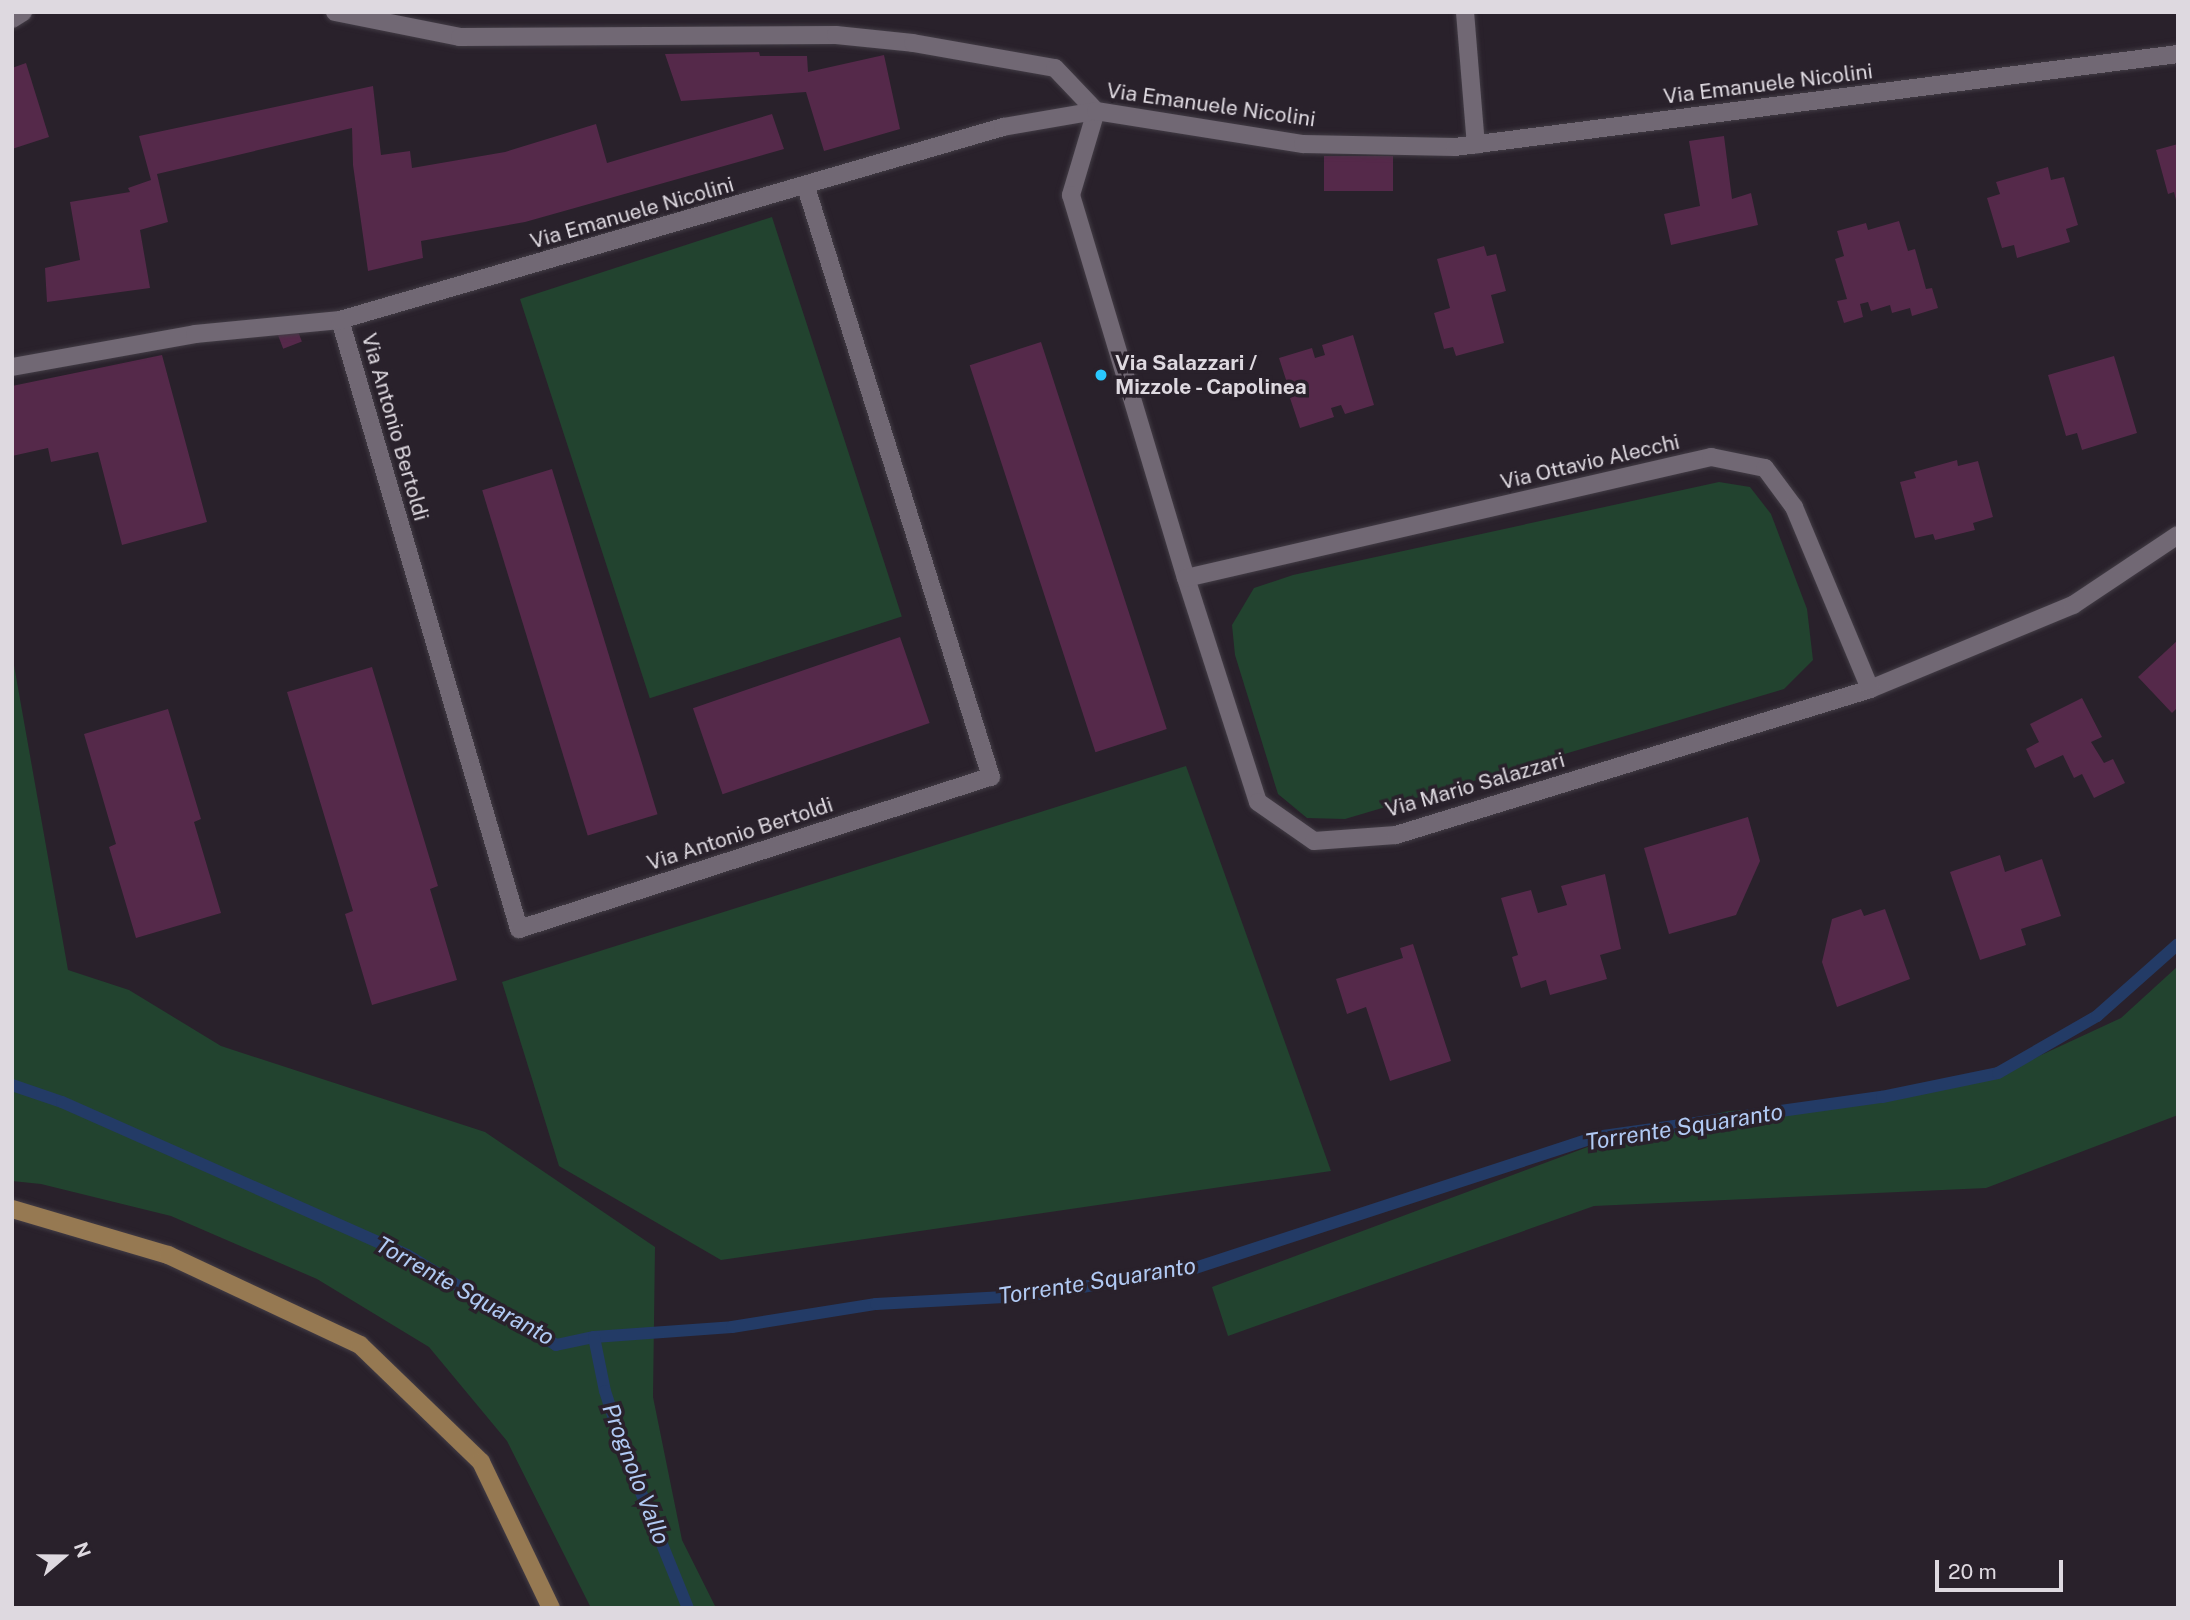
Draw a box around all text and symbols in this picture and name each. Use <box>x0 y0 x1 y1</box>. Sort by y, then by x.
street label: Via Emanuele Nicolini <box>1662 59 1874 109</box>
street label: Via Emanuele Nicolini <box>1105 78 1317 132</box>
street label: Via Emanuele Nicolini <box>527 172 737 254</box>
street label: Via Antonio Bertoldi <box>356 330 434 524</box>
place label: Via Salazzari / Mizzole - Capolinea <box>1115 350 1309 400</box>
marker: Via Salazzari / Mizzole - Capolinea <box>1093 367 1109 383</box>
street label: Via Ottavio Alecchi <box>1498 429 1682 495</box>
street label: Via Mario Salazzari <box>1382 747 1568 823</box>
street label: Via Antonio Bertoldi <box>644 792 836 876</box>
water label: Torrente Squaranto <box>1583 1098 1785 1156</box>
water label: Torrente Squaranto <box>371 1231 559 1351</box>
water label: Torrente Squaranto <box>996 1252 1198 1310</box>
water label: Prognolo Vallo <box>596 1399 676 1549</box>
north arrow <box>28 1522 98 1592</box>
text: N <box>70 1539 96 1561</box>
scale bar <box>1938 1546 2066 1590</box>
text: 20 m <box>1948 1559 1997 1584</box>

